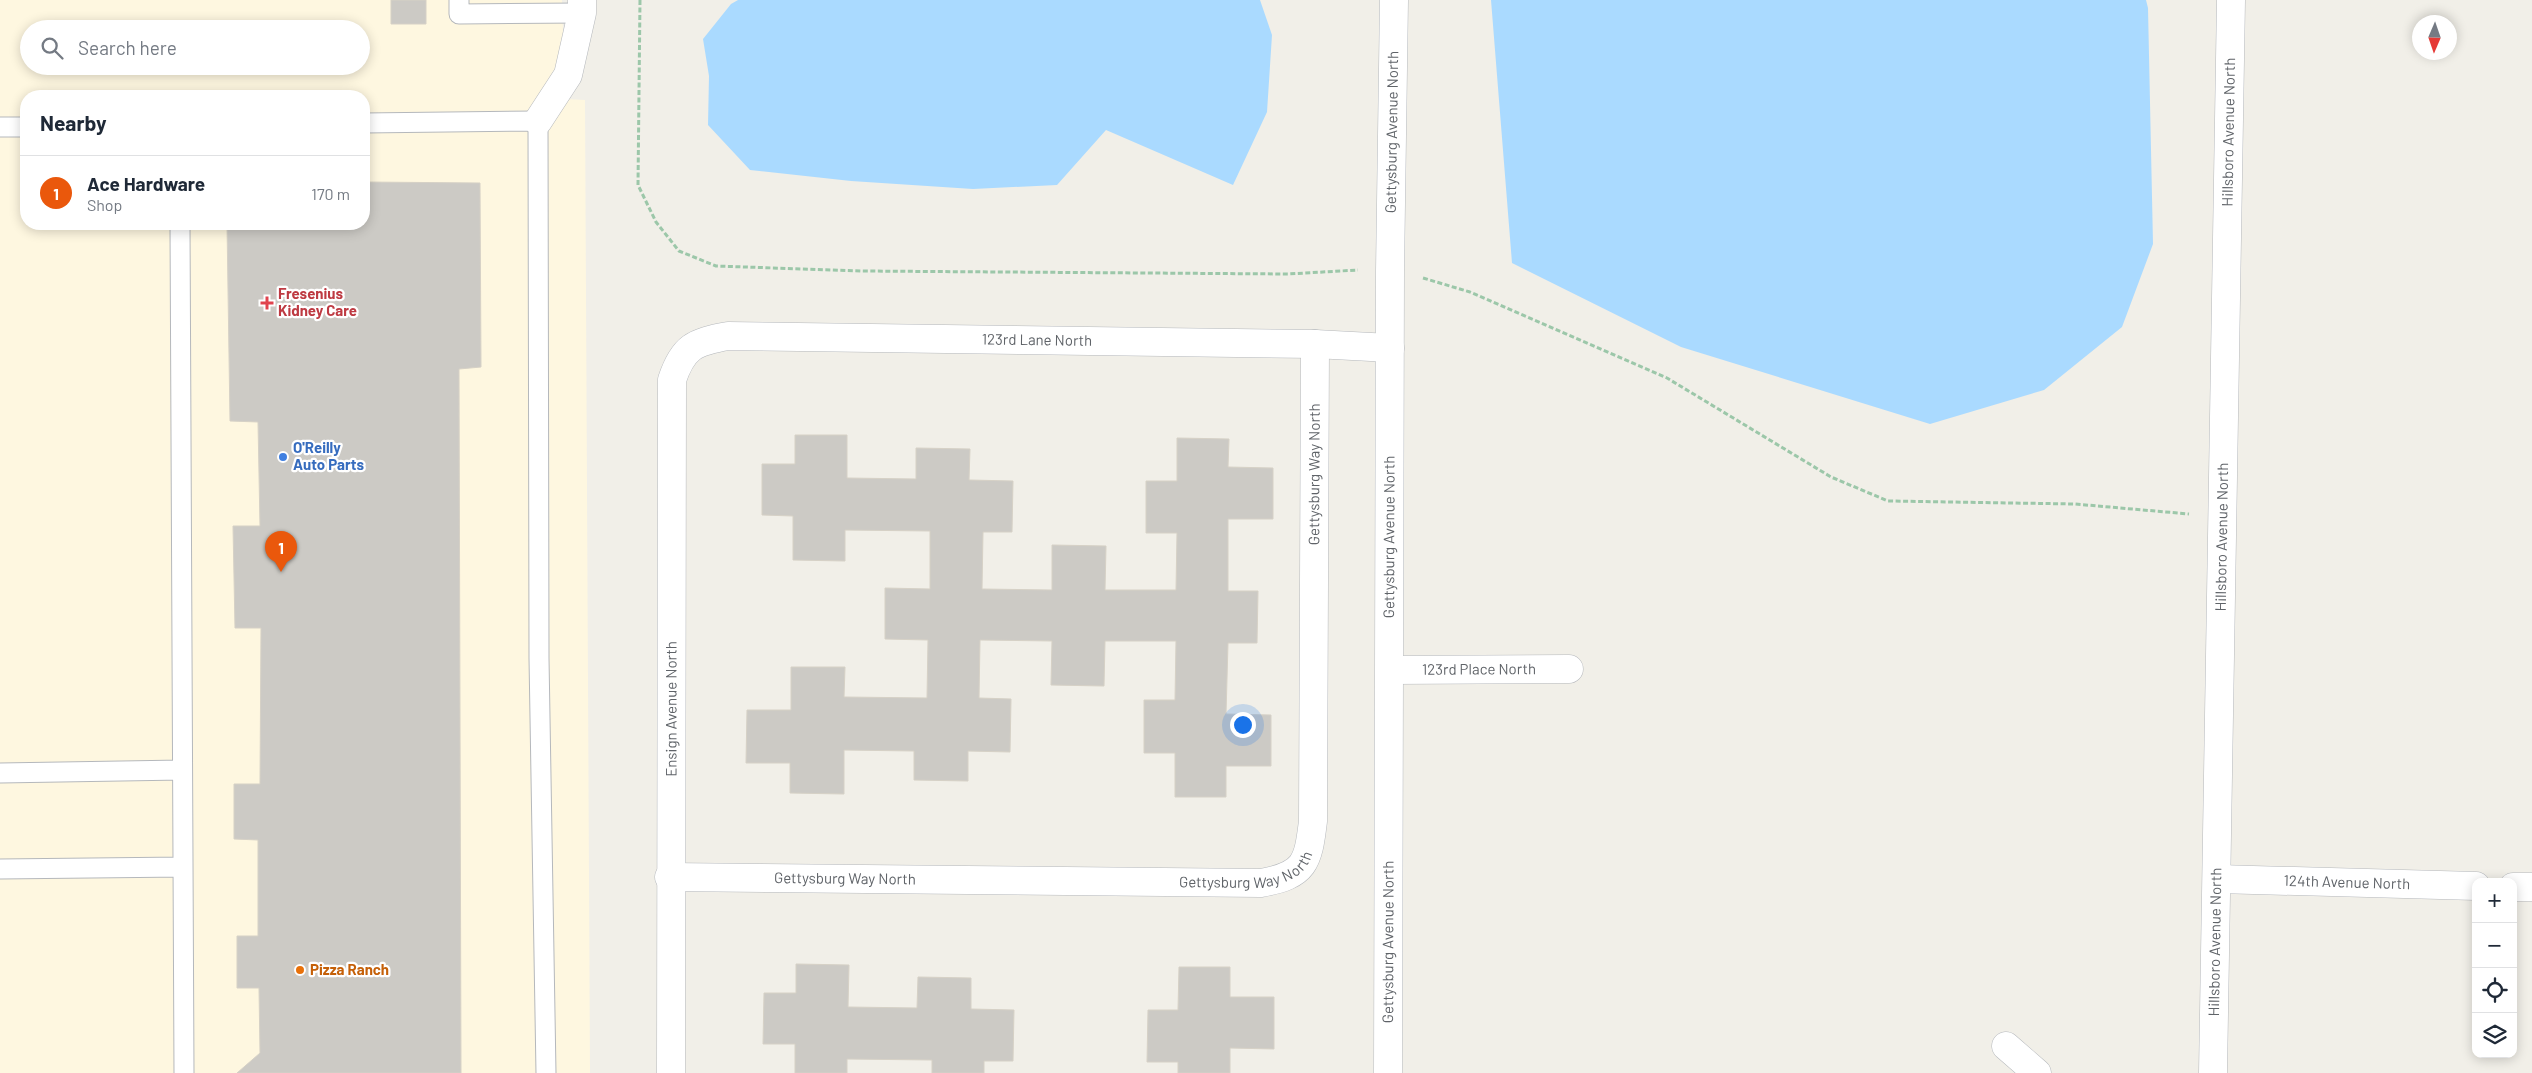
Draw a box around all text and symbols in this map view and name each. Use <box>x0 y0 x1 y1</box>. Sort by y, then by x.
north arrow <box>2412 15 2457 60</box>
search box <box>20 20 370 75</box>
icon: search <box>38 34 66 62</box>
text: Search here <box>78 36 177 59</box>
street label: Gettysburg Avenue North <box>1381 51 1401 213</box>
street label: Hillsboro Avenue North <box>2218 58 2238 207</box>
text: Nearby <box>40 110 106 135</box>
text: Ace Hardware <box>87 172 205 195</box>
text: 1 <box>53 184 59 203</box>
text: 170 m <box>311 184 350 203</box>
text: Shop <box>87 195 122 214</box>
place label: Fresenius Kidney Care <box>278 284 357 319</box>
marker: Fresenius Kidney Care <box>260 296 274 310</box>
street label: 123rd Lane North <box>982 329 1092 349</box>
street label: Gettysburg Way North <box>1304 403 1323 545</box>
place label: O'Reilly Auto Parts <box>293 438 364 473</box>
marker: O'Reilly Auto Parts <box>277 451 289 463</box>
street label: Gettysburg Avenue North <box>1379 456 1398 618</box>
street label: Hillsboro Avenue North <box>2211 462 2231 612</box>
pin: 1 <box>265 531 297 572</box>
street label: Ensign Avenue North <box>661 641 680 777</box>
street label: 123rd Place North <box>1422 659 1536 678</box>
your location <box>1230 712 1256 738</box>
street label: Gettysburg Way North <box>1179 848 1315 891</box>
street label: Gettysburg Avenue North <box>1378 861 1397 1023</box>
street label: Hillsboro Avenue North <box>2204 867 2224 1017</box>
street label: Gettysburg Way North <box>774 868 916 888</box>
street label: 124th Avenue North <box>2284 871 2410 892</box>
map controls <box>2472 878 2517 1058</box>
button: + <box>2472 878 2517 923</box>
button: − <box>2472 923 2517 968</box>
place label: Pizza Ranch <box>310 960 389 978</box>
marker: Pizza Ranch <box>294 964 306 976</box>
button: locate <box>2472 968 2517 1013</box>
button: layers <box>2472 1013 2517 1058</box>

